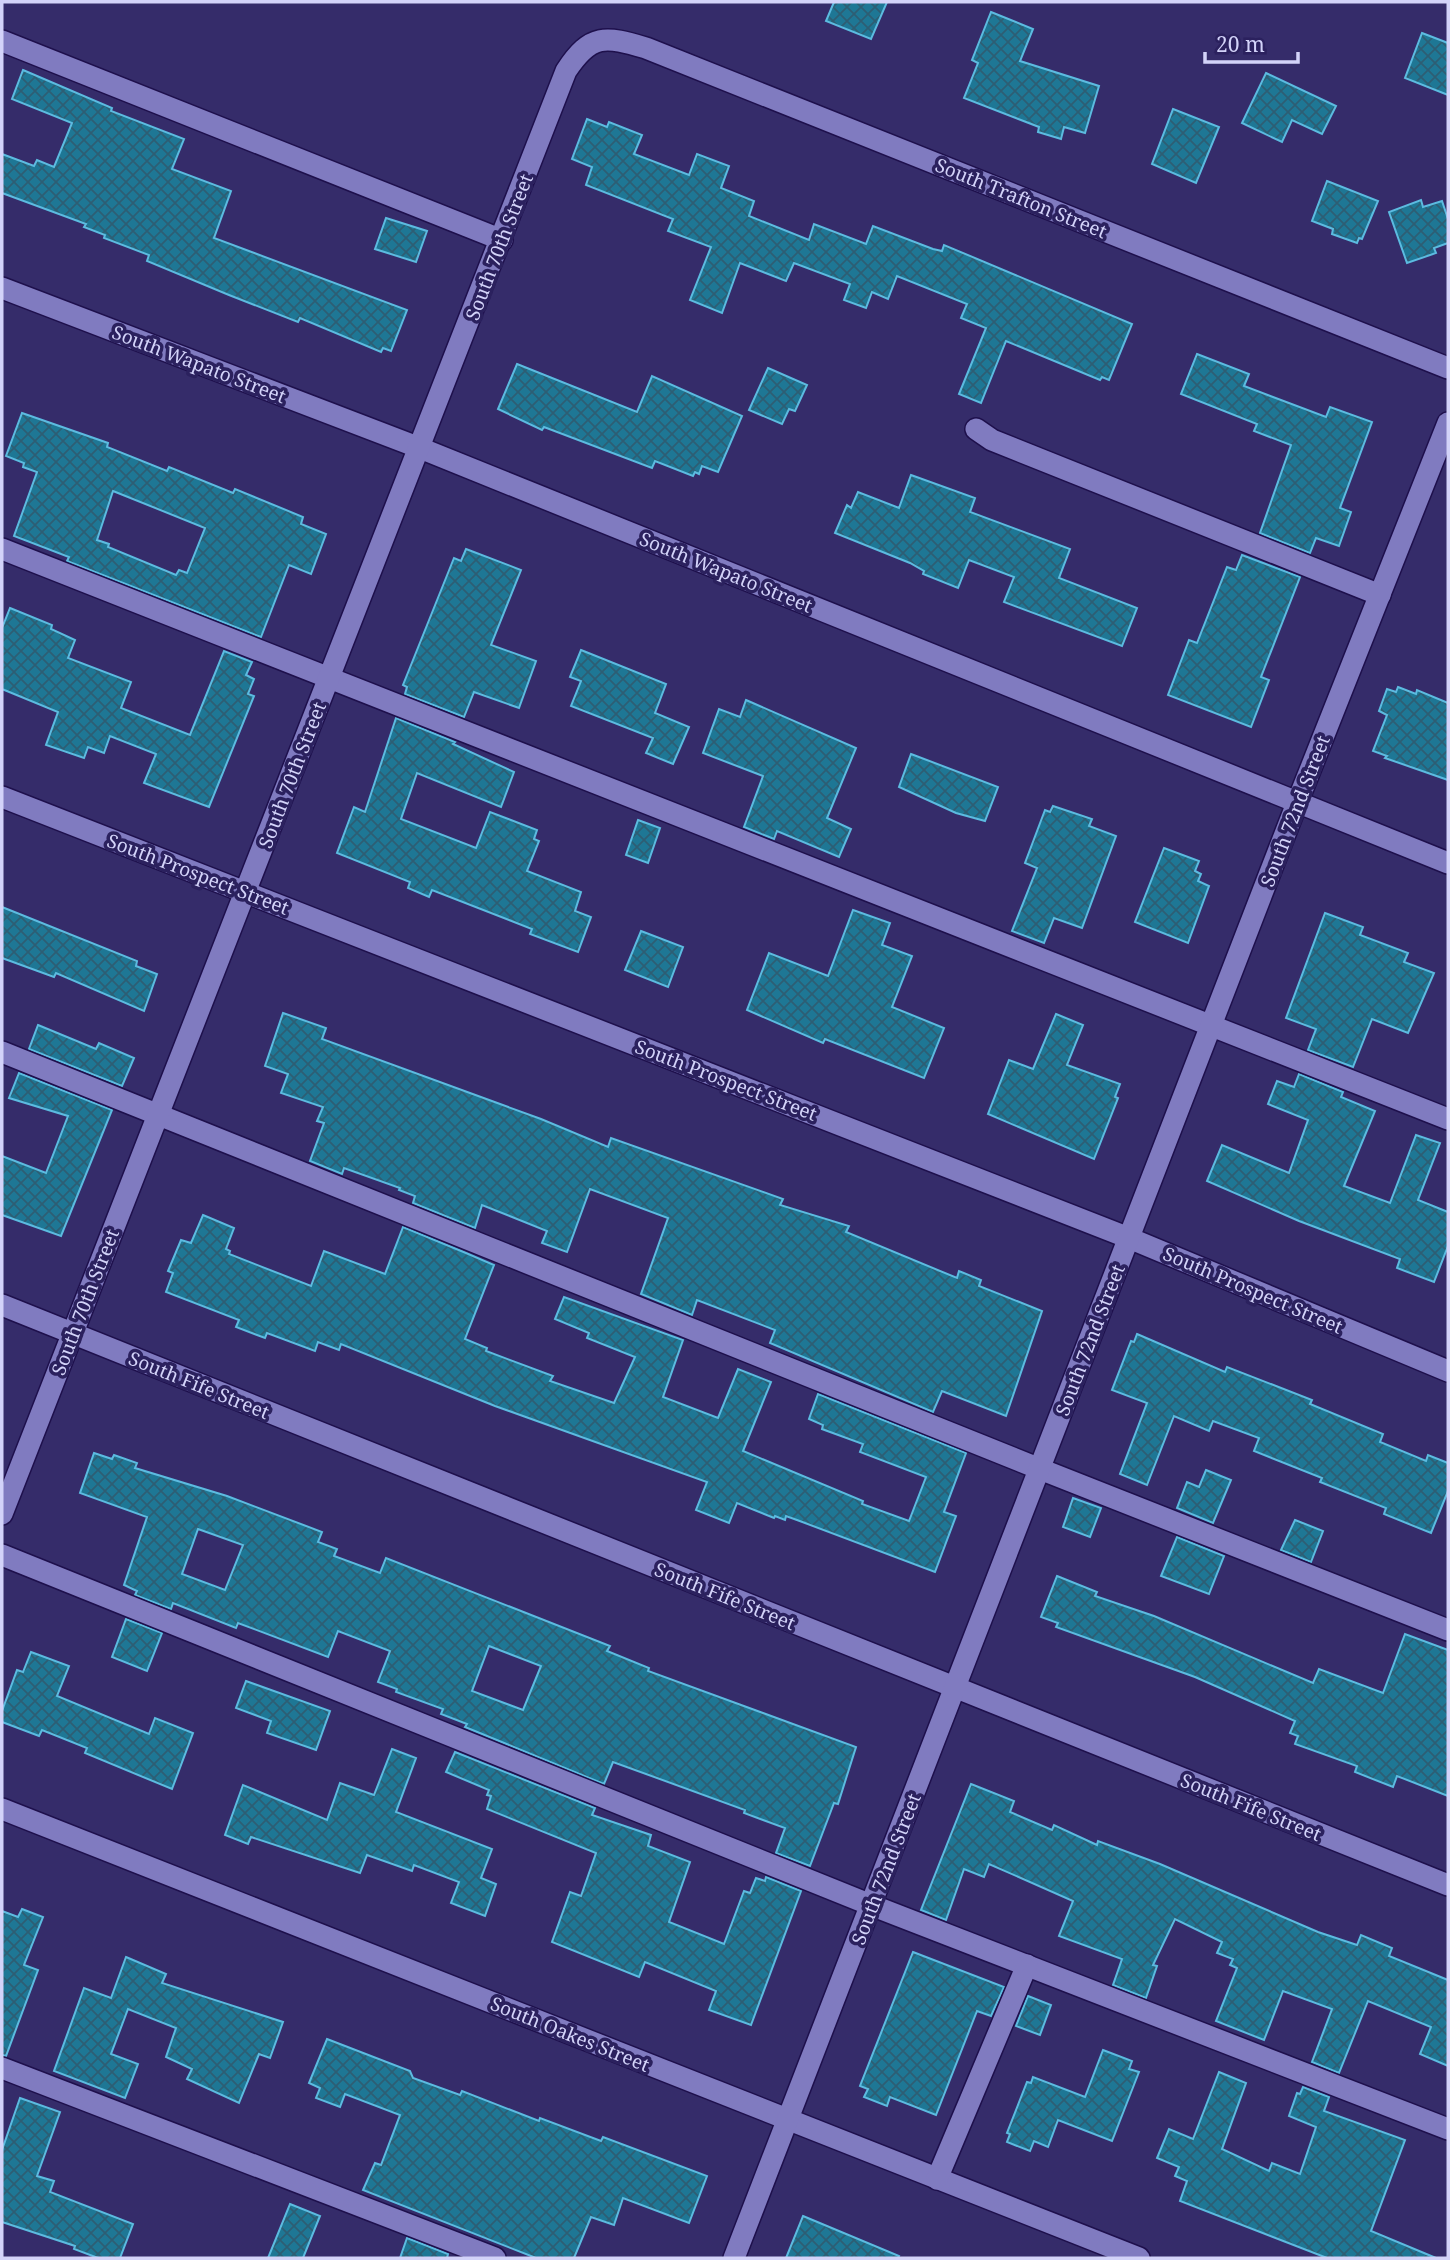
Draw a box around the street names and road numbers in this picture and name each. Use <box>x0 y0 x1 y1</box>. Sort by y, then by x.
street label: South Trafton Street <box>931 152 1111 244</box>
street label: South 70th Street <box>459 170 539 324</box>
street label: South Wapato Street <box>108 319 290 409</box>
street label: South Wapato Street <box>636 525 817 619</box>
street label: South 70th Street <box>252 698 332 852</box>
street label: South 72nd Street <box>1254 731 1336 890</box>
street label: South Prospect Street <box>103 827 293 921</box>
street label: South Prospect Street <box>631 1033 821 1127</box>
street label: South 70th Street <box>45 1225 125 1379</box>
street label: South Prospect Street <box>1159 1240 1347 1340</box>
street label: South 72nd Street <box>1049 1260 1131 1419</box>
street label: South Fife Street <box>125 1345 273 1425</box>
street label: South Fife Street <box>651 1556 799 1636</box>
street label: South Fife Street <box>1177 1767 1325 1847</box>
street label: South 72nd Street <box>845 1789 927 1948</box>
street label: South Oakes Street <box>487 1990 654 2078</box>

